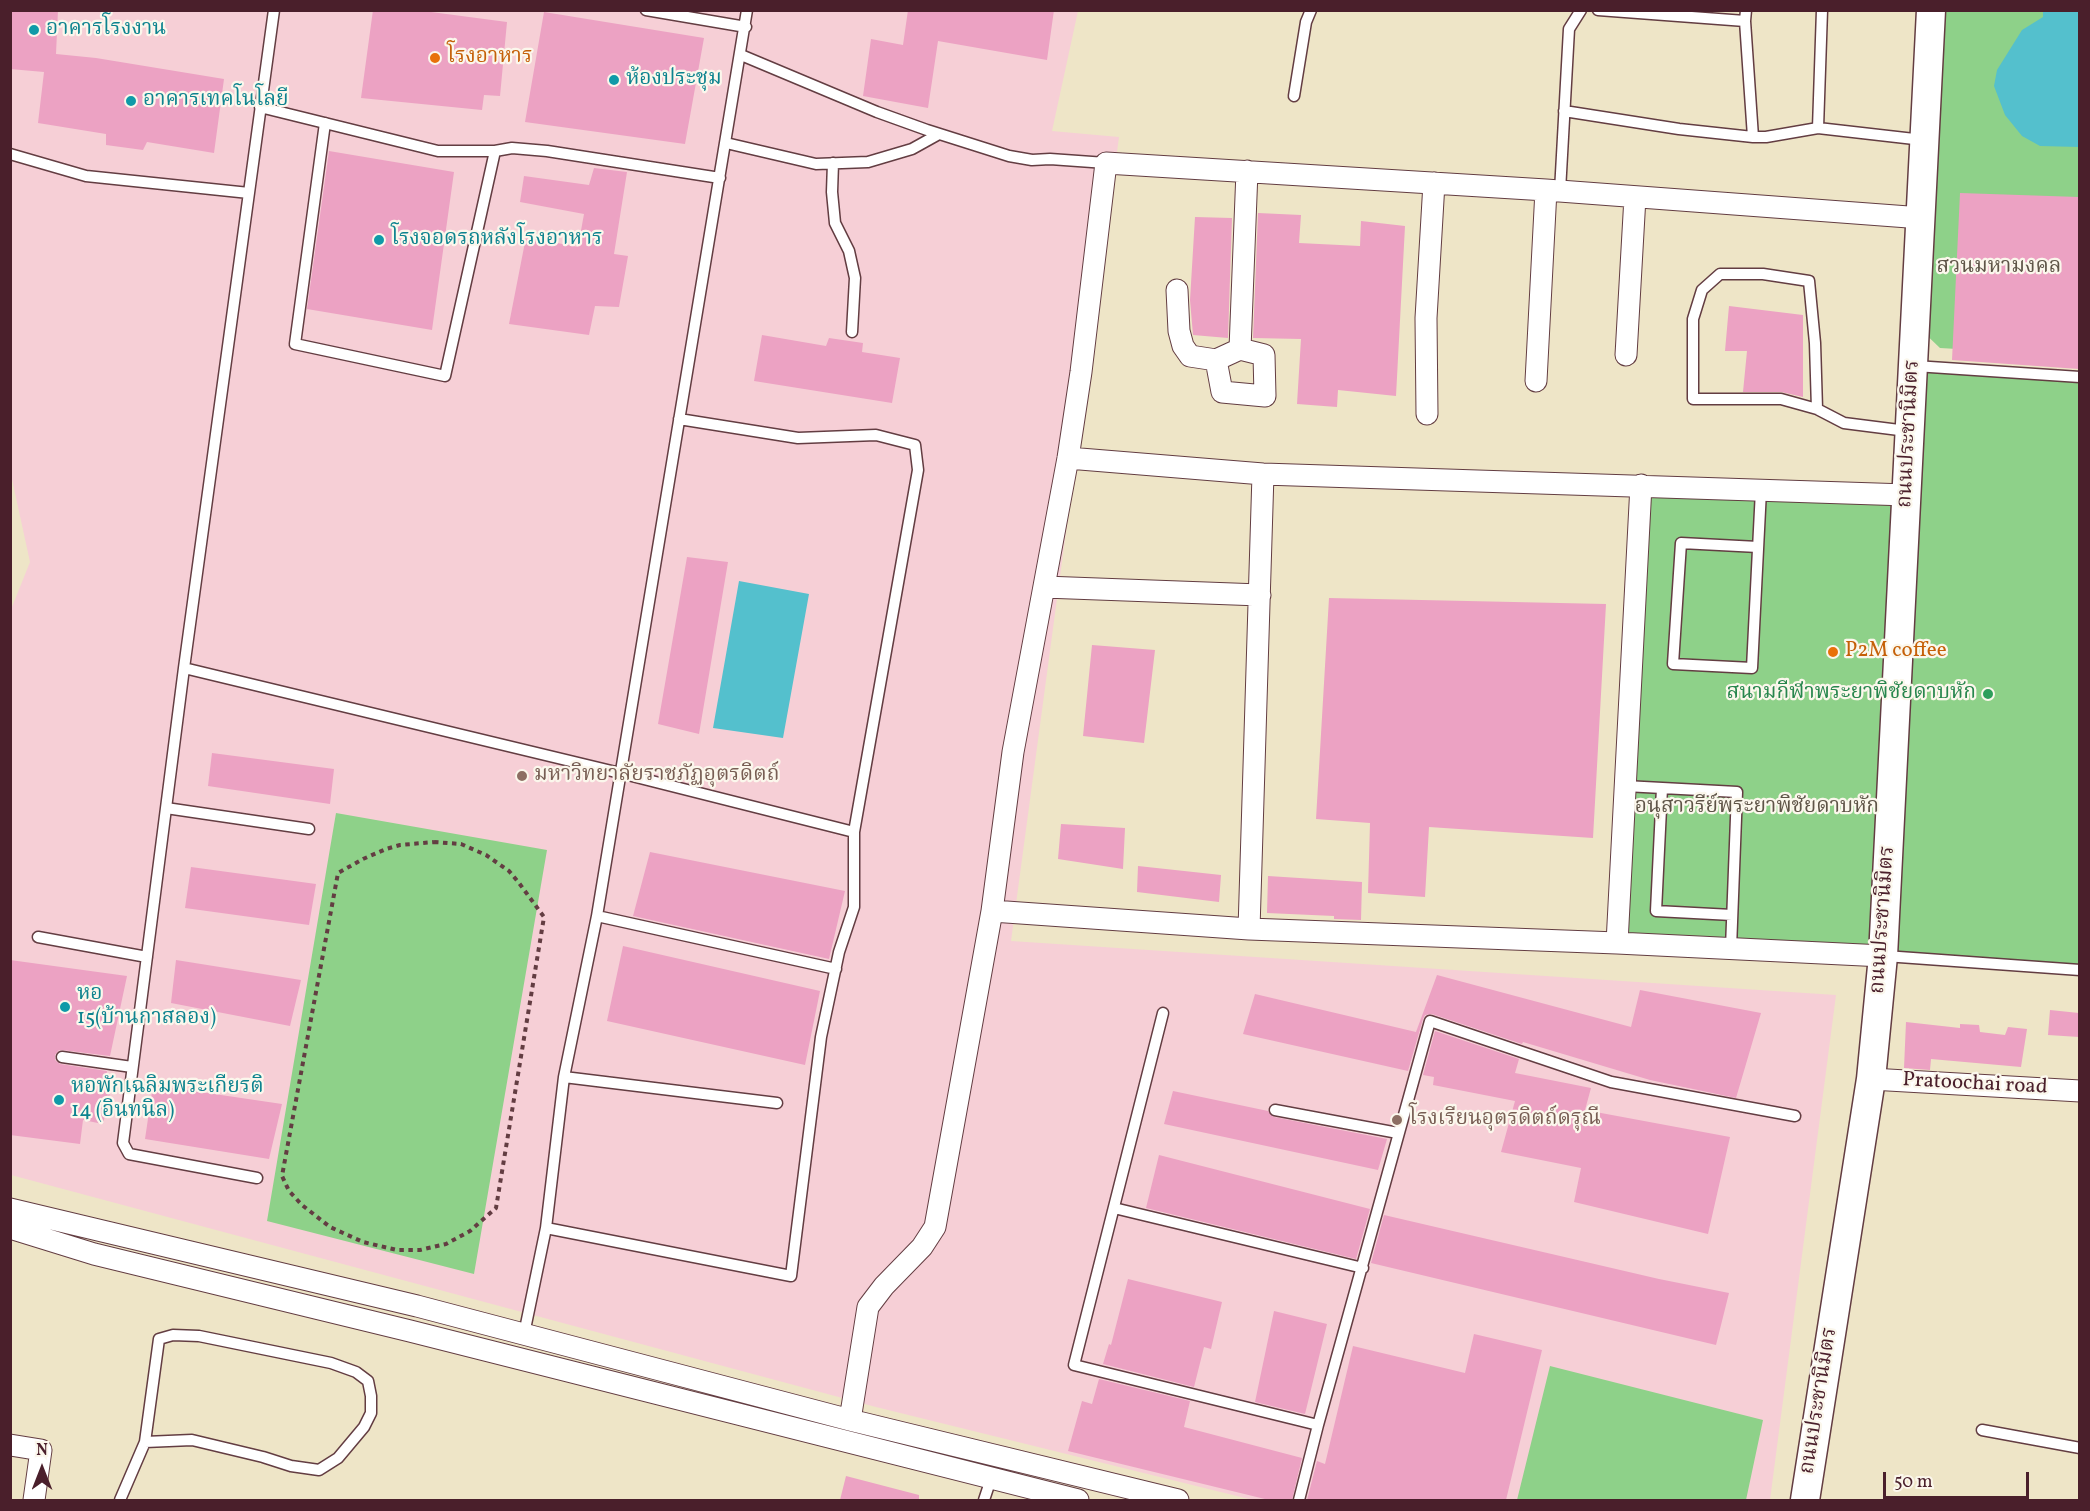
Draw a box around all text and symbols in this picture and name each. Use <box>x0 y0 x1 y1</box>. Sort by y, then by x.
place label: อาคารโรงงาน <box>46 17 166 43</box>
marker: อาคารโรงงาน <box>27 23 41 37</box>
place label: โรงอาหาร <box>447 45 532 71</box>
marker: โรงอาหาร <box>428 51 442 65</box>
place label: ห้องประชุม <box>626 67 722 93</box>
marker: ห้องประชุม <box>607 73 621 87</box>
place label: อาคารเทคโนโลยี <box>143 88 289 114</box>
marker: อาคารเทคโนโลยี <box>124 94 138 108</box>
place label: โรงจอดรถหลังโรงอาหาร <box>391 227 602 253</box>
marker: โรงจอดรถหลังโรงอาหาร <box>372 233 386 247</box>
park label: สวนมหามงคล <box>1937 255 2061 281</box>
street label: ถนนประชานิมิตร <box>1894 359 1926 509</box>
place label: P2M coffee <box>1845 639 1947 665</box>
marker: P2M coffee <box>1826 645 1840 659</box>
place label: สนามกีฬาพระยาพิชัยดาบหัก <box>1727 681 1976 707</box>
marker: สนามกีฬาพระยาพิชัยดาบหัก <box>1981 687 1995 701</box>
place label: มหาวิทยาลัยราชภัฏอุตรดิตถ์ <box>534 763 779 789</box>
marker: มหาวิทยาลัยราชภัฏอุตรดิตถ์ <box>515 769 529 783</box>
park label: อนุสาวรีย์พระยาพิชัยดาบหัก <box>1635 795 1879 821</box>
street label: ถนนประชานิมิตร <box>1866 845 1902 995</box>
place label: หอ 15(บ้านกาสลอง) <box>77 982 216 1032</box>
marker: หอ 15(บ้านกาสลอง) <box>58 1000 72 1014</box>
street label: Pratoochai road <box>1902 1069 2048 1101</box>
place label: หอพักเฉลิมพระเกียรติ 14 (อินทนิล) <box>71 1075 264 1125</box>
marker: หอพักเฉลิมพระเกียรติ 14 (อินทนิล) <box>52 1093 66 1107</box>
place label: โรงเรียนอุตรดิตถ์ดรุณี <box>1409 1107 1601 1133</box>
marker: โรงเรียนอุตรดิตถ์ดรุณี <box>1390 1113 1404 1127</box>
street label: ถนนประชานิมิตร <box>1796 1326 1844 1476</box>
north arrow <box>12 1439 72 1499</box>
text: N <box>36 1440 48 1462</box>
scale bar <box>1886 1460 2032 1498</box>
text: 50 m <box>1894 1470 1933 1495</box>

